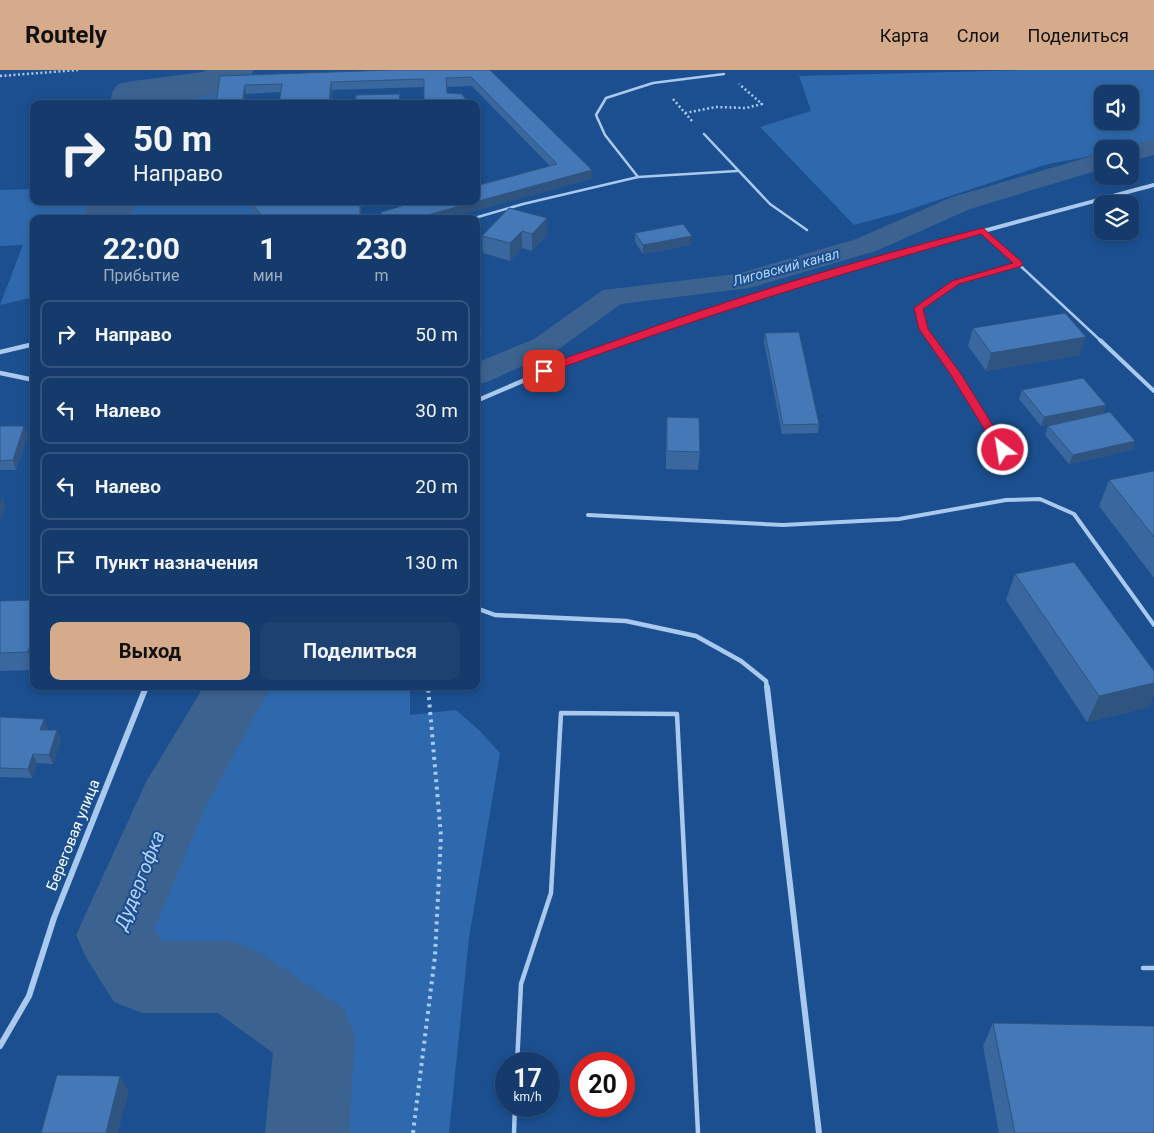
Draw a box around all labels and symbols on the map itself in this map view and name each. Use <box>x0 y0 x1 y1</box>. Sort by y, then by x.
water label: Лиговский канал <box>730 245 841 289</box>
pin <box>523 350 565 392</box>
position arrow <box>976 423 1028 475</box>
street label: Береговая улица <box>42 777 104 893</box>
water label: Дудергофка <box>108 827 170 935</box>
speed limit sign: 20 <box>570 1052 635 1117</box>

